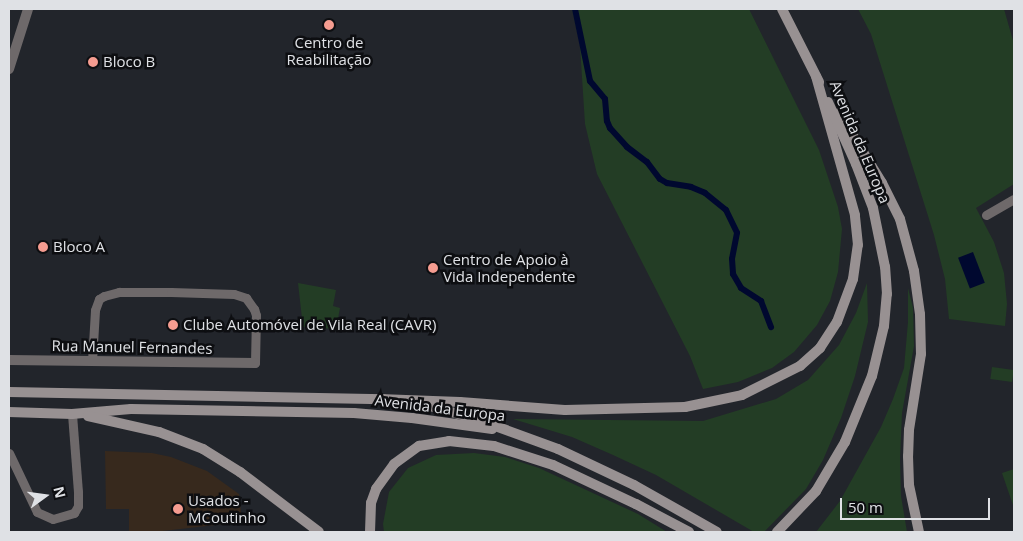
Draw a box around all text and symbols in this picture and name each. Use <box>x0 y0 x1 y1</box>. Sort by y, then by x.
marker: Centro de Reabilitação <box>323 19 335 31</box>
place label: Centro de Reabilitação <box>287 33 371 68</box>
place label: Bloco B <box>103 53 155 71</box>
marker: Bloco B <box>87 56 99 68</box>
street label: Avenida da Europa <box>826 78 894 206</box>
place label: Bloco A <box>53 238 105 256</box>
marker: Bloco A <box>37 241 49 253</box>
place label: Centro de Apoio à Vida Independente <box>443 250 575 285</box>
marker: Centro de Apoio à Vida Independente <box>427 262 439 274</box>
place label: Clube Automóvel de Vila Real (CAVR) <box>183 316 436 334</box>
marker: Clube Automóvel de Vila Real (CAVR) <box>167 319 179 331</box>
street label: Rua Manuel Fernandes <box>51 337 213 357</box>
street label: Avenida da Europa <box>374 391 506 425</box>
north arrow <box>20 471 70 521</box>
text: N <box>49 484 71 500</box>
scale bar <box>843 488 993 520</box>
place label: Usados - MCoutinho <box>188 491 266 526</box>
text: 50 m <box>848 497 883 517</box>
marker: Usados - MCoutinho <box>172 503 184 515</box>

